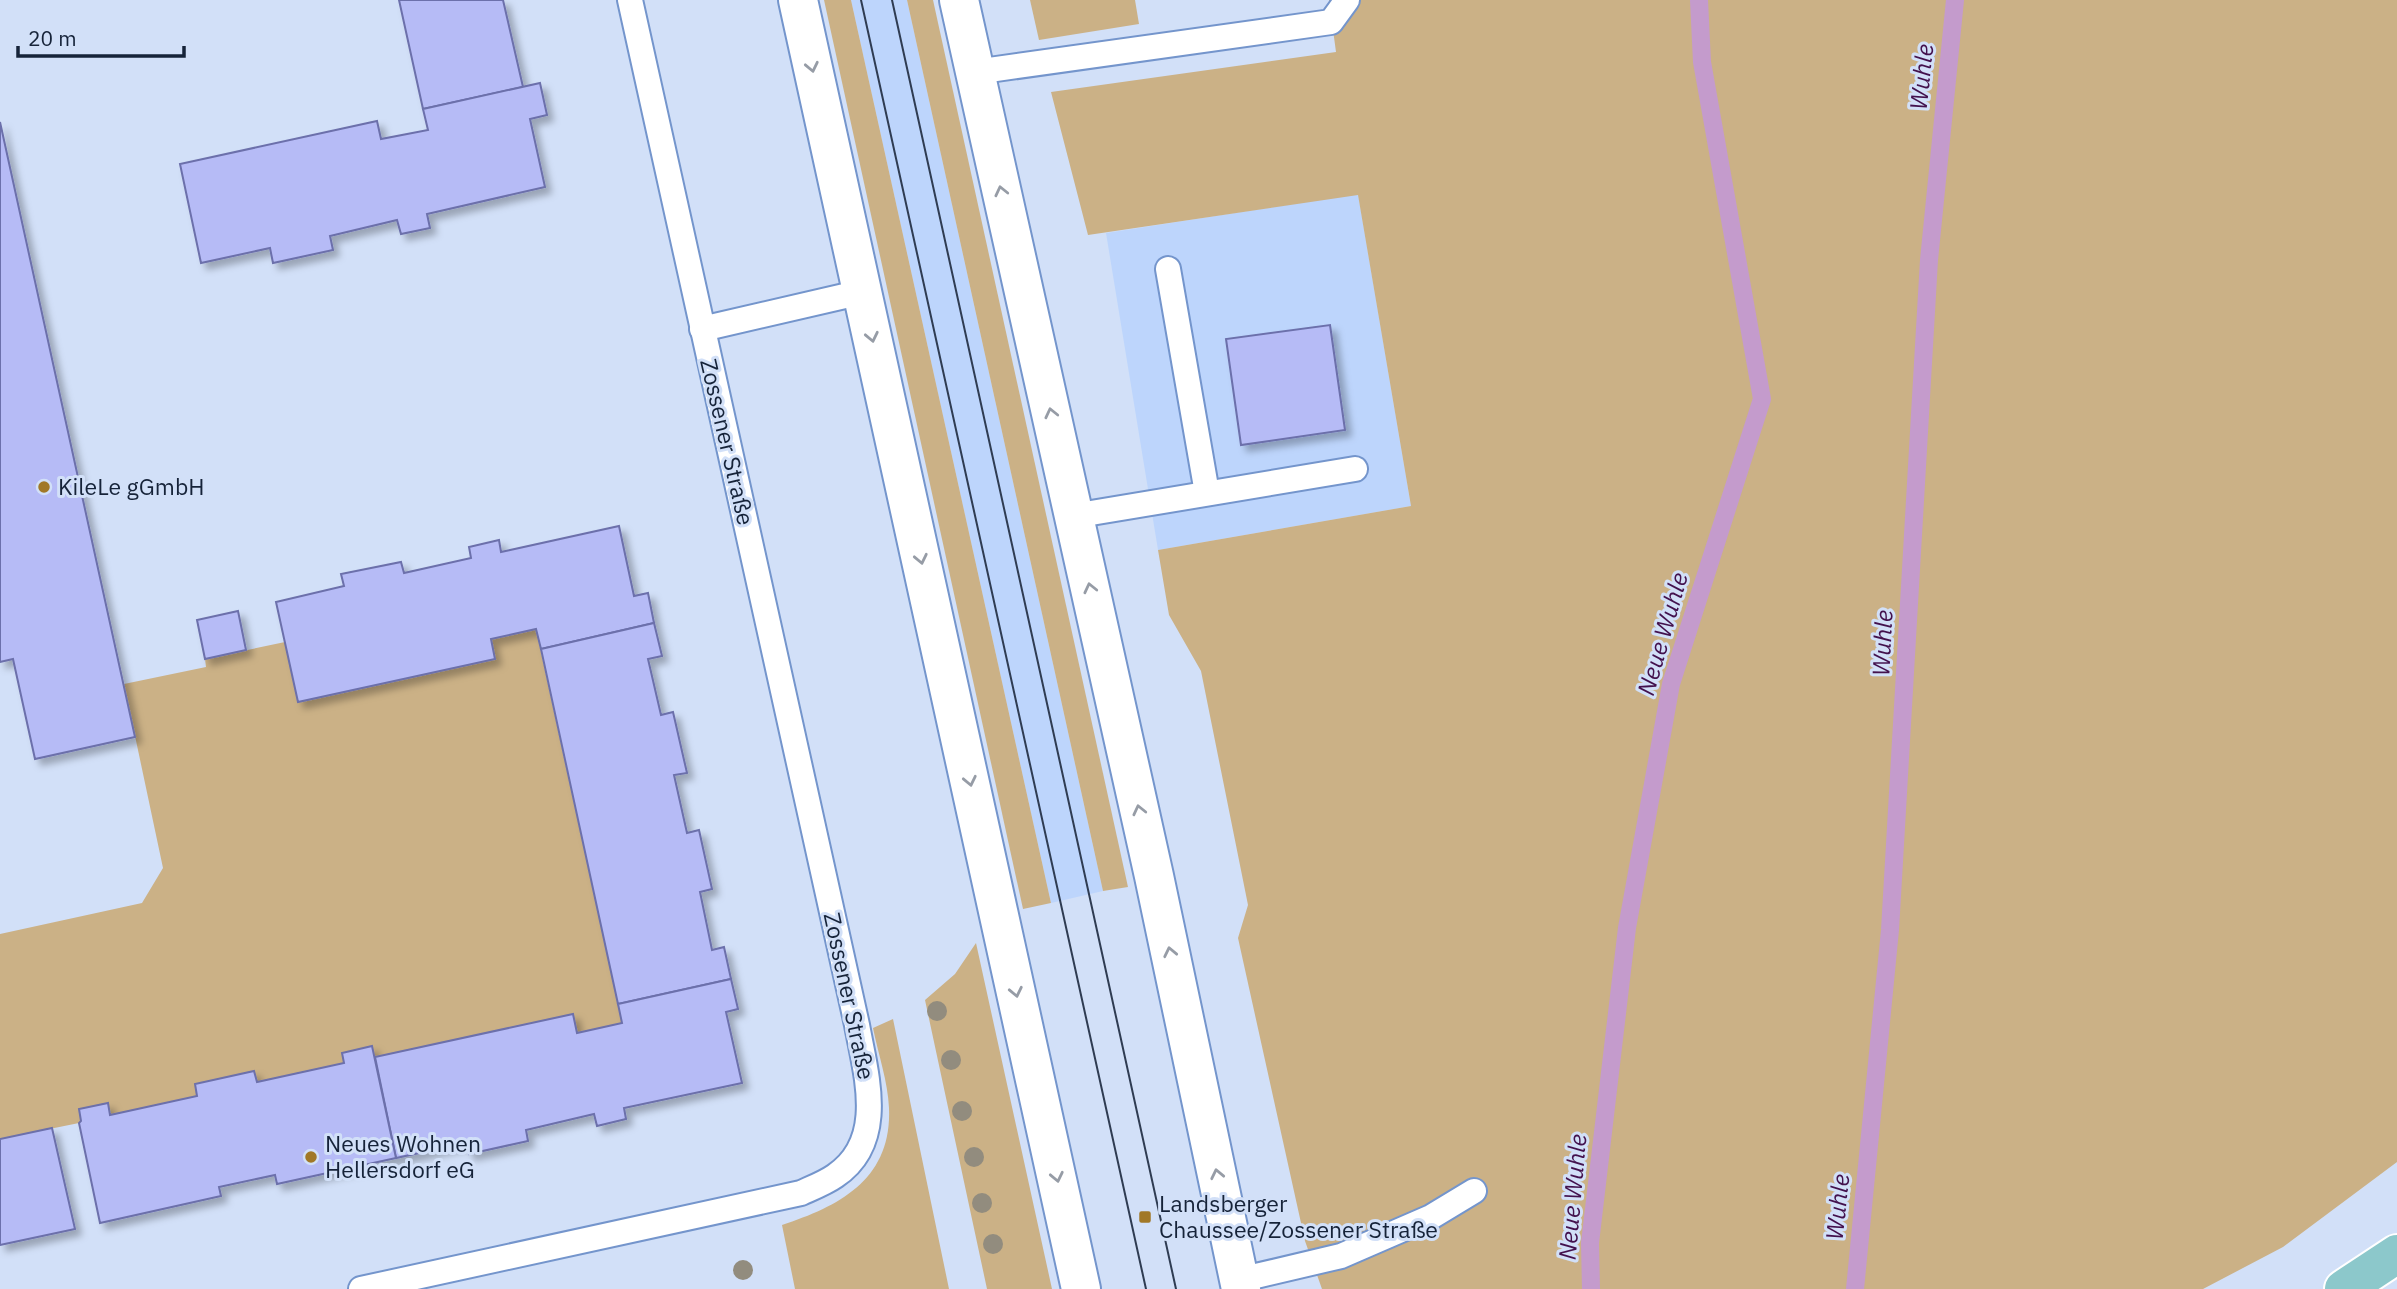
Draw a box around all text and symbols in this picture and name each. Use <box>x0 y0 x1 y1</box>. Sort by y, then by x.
scale bar <box>18 14 184 58</box>
text: 20 m <box>28 24 77 52</box>
water label: Wuhle <box>1902 42 1940 111</box>
one-way arrow <box>804 61 819 73</box>
one-way arrow <box>995 185 1010 197</box>
one-way arrow <box>864 331 878 343</box>
street label: Zossener Straße <box>694 356 762 528</box>
one-way arrow <box>1044 407 1059 419</box>
place label: KileLe gGmbH <box>58 471 205 501</box>
marker: KileLe gGmbH <box>36 479 52 495</box>
one-way arrow <box>913 553 927 565</box>
water label: Neue Wuhle <box>1629 569 1695 699</box>
one-way arrow <box>1083 582 1098 594</box>
water label: Wuhle <box>1864 609 1900 677</box>
one-way arrow <box>962 775 976 787</box>
one-way arrow <box>1133 804 1147 816</box>
street label: Zossener Straße <box>818 910 882 1082</box>
one-way arrow <box>1163 946 1178 958</box>
one-way arrow <box>1008 986 1023 998</box>
place label: Neues Wohnen Hellersdorf eG <box>325 1128 481 1184</box>
water label: Neue Wuhle <box>1551 1133 1593 1261</box>
marker: Neues Wohnen Hellersdorf eG <box>303 1149 319 1165</box>
one-way arrow <box>1210 1168 1225 1180</box>
one-way arrow <box>1048 1171 1063 1183</box>
water label: Wuhle <box>1818 1172 1856 1241</box>
place label: Landsberger Chaussee/Zossener Straße <box>1159 1188 1438 1244</box>
marker: Landsberger Chaussee/Zossener Straße <box>1137 1209 1153 1225</box>

